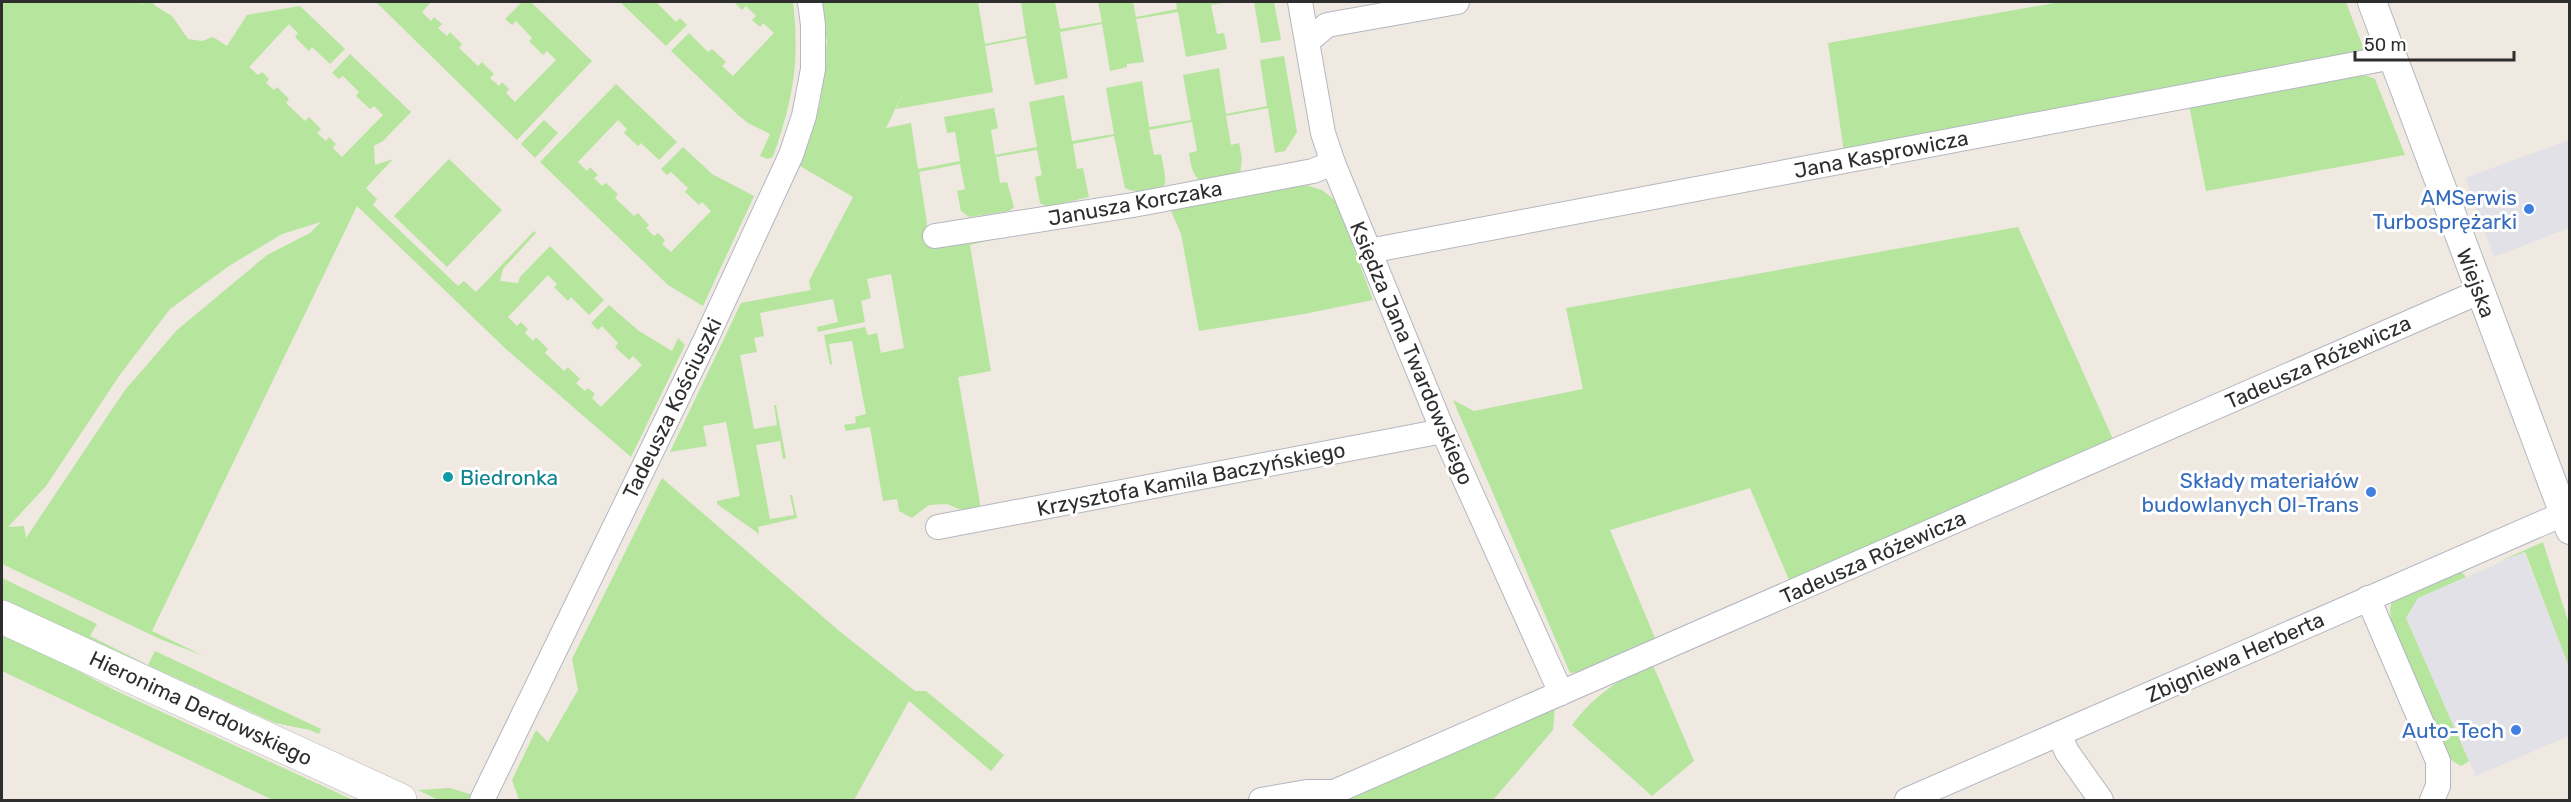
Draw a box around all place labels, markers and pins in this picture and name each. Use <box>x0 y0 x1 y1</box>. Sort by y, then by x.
place label: AMSerwis Turbosprężarki <box>2372 185 2517 234</box>
marker: AMSerwis Turbosprężarki <box>2522 202 2536 216</box>
place label: Biedronka <box>460 465 558 490</box>
place label: Składy materiałów budowlanych Ol-Trans <box>2142 468 2359 517</box>
marker: Biedronka <box>441 470 455 484</box>
marker: Składy materiałów budowlanych Ol-Trans <box>2364 485 2378 499</box>
place label: Auto-Tech <box>2402 718 2504 743</box>
marker: Auto-Tech <box>2509 723 2523 737</box>

